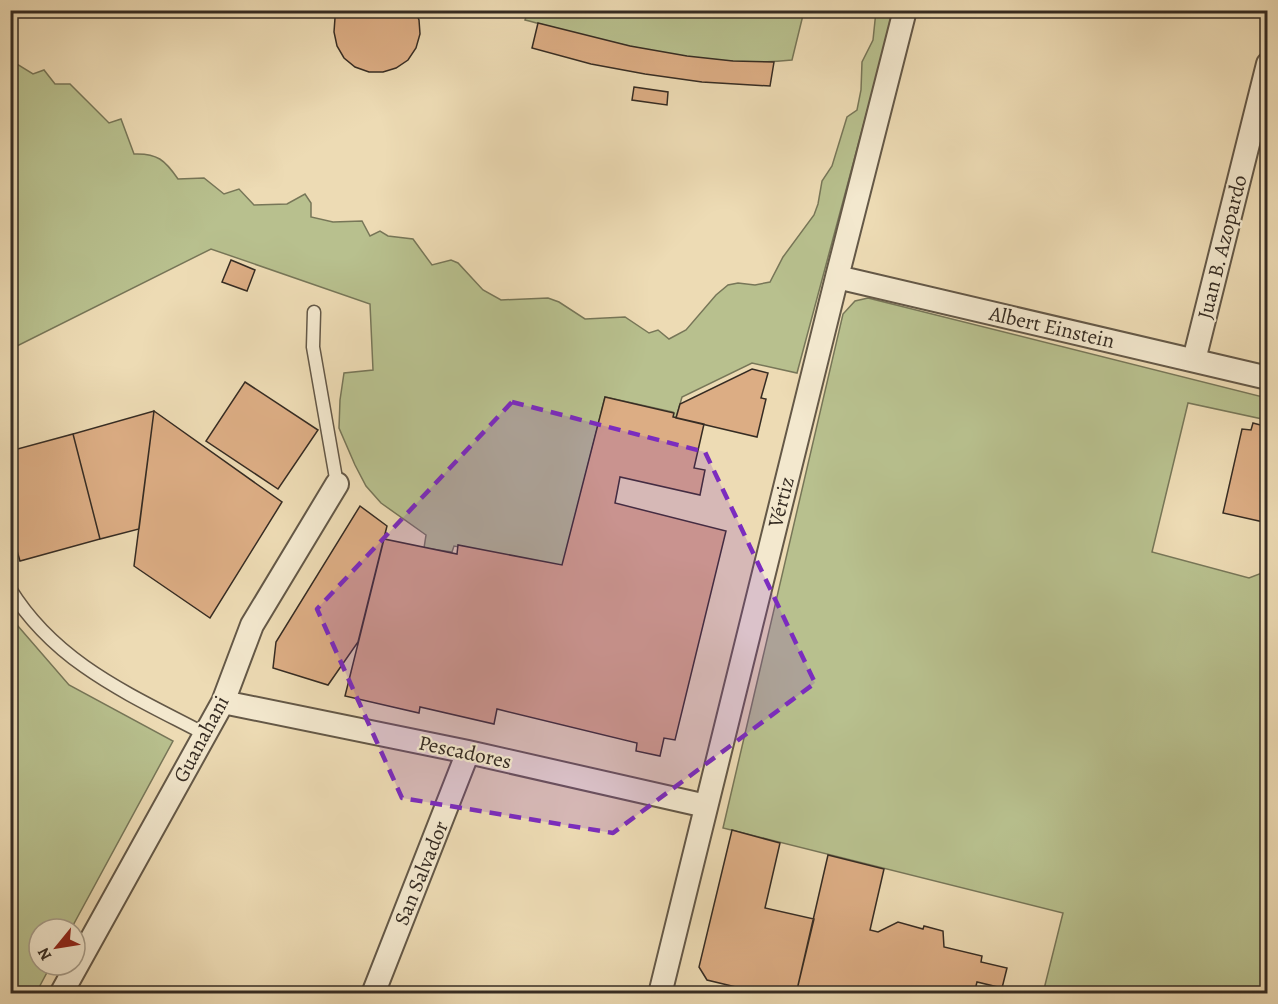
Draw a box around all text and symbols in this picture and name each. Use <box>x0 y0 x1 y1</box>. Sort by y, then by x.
street label: Juan B. Azopardo <box>1191 172 1253 322</box>
street label: Albert Einstein <box>986 299 1117 355</box>
street label: Vértiz <box>761 474 801 531</box>
street label: Guanahani <box>166 691 236 787</box>
street label: Pescadores <box>416 728 514 776</box>
street label: San Salvador <box>387 817 455 929</box>
north arrow <box>27 917 87 977</box>
text: N <box>32 943 57 965</box>

